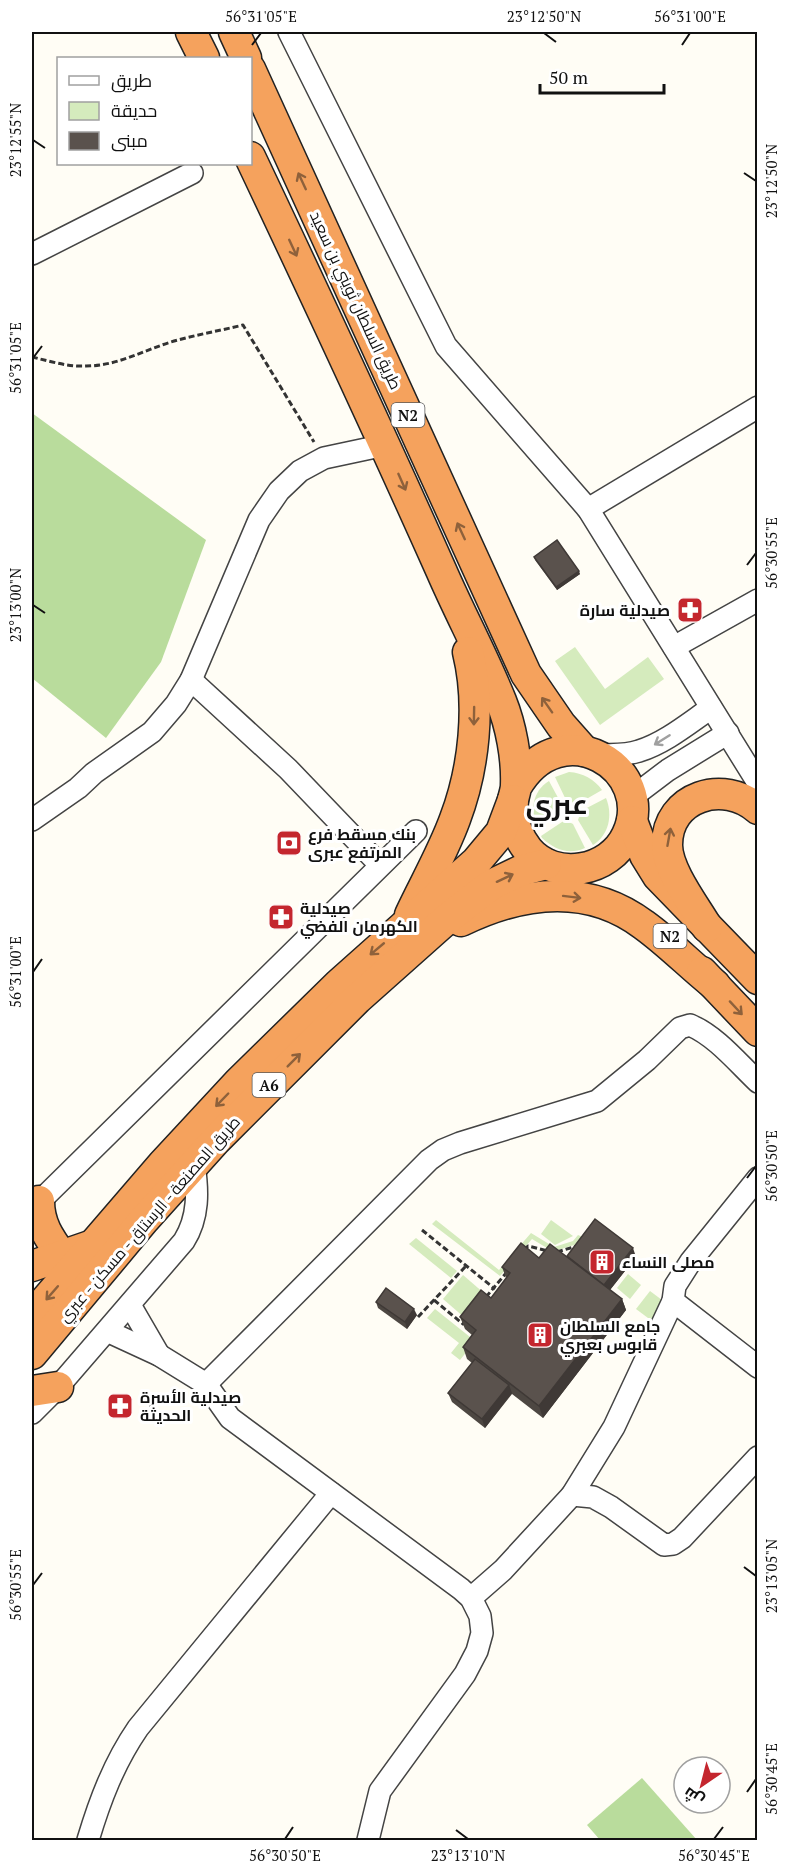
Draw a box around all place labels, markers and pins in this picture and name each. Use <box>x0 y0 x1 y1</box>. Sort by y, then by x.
pharmacy icon: صيدلية سارة <box>675 595 705 625</box>
place label: صيدلية سارة <box>580 599 670 621</box>
place label: بنك مسقط فرع المرتفع عبرى <box>308 823 416 863</box>
bank icon: بنك مسقط فرع المرتفع عبرى <box>274 828 304 858</box>
place label: صيدلية الكهرمان الفضي <box>300 897 418 939</box>
pharmacy icon: صيدلية الكهرمان الفضي <box>266 902 296 932</box>
building icon: مصلى النساء <box>587 1247 617 1277</box>
place label: مصلى النساء <box>622 1251 715 1273</box>
place label: جامع السلطان قابوس بعبري <box>560 1315 660 1357</box>
building icon: جامع السلطان قابوس بعبري <box>525 1320 555 1350</box>
place label: صيدلية الأسرة الحديثة <box>140 1386 241 1426</box>
pharmacy icon: صيدلية الأسرة الحديثة <box>105 1391 135 1421</box>

